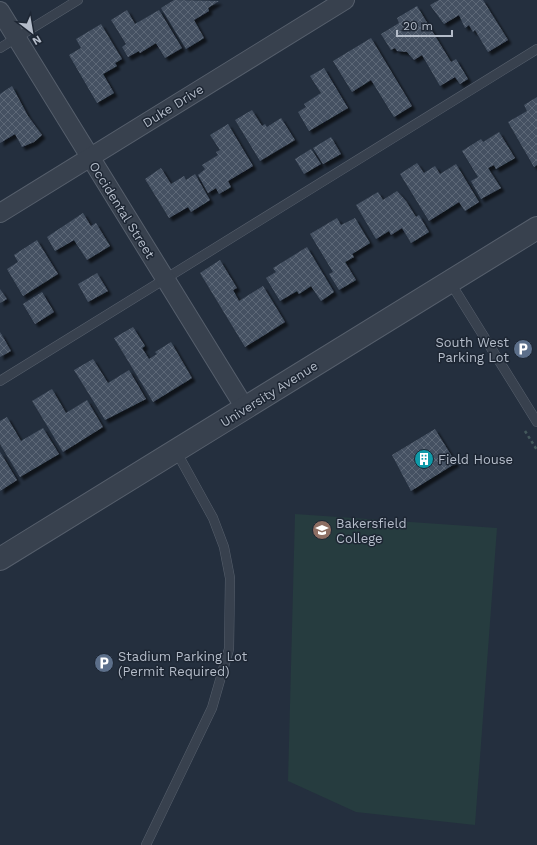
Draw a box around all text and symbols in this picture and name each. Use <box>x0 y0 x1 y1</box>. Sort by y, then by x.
north arrow <box>12 12 52 52</box>
scale bar <box>397 12 452 38</box>
text: 20 m <box>403 19 433 33</box>
text: N <box>30 32 44 48</box>
street label: Duke Drive <box>140 81 206 131</box>
street label: Occidental Street <box>86 159 158 262</box>
place label: South West Parking Lot <box>435 335 510 365</box>
parking icon: South West Parking Lot <box>512 338 534 360</box>
street label: University Avenue <box>218 358 320 430</box>
building icon: Field House <box>413 448 435 470</box>
place label: Field House <box>438 452 513 467</box>
place label: Bakersfield College <box>336 516 407 546</box>
school or university icon: Bakersfield College <box>311 519 333 541</box>
place label: Stadium Parking Lot (Permit Required) <box>118 649 248 679</box>
parking icon: Stadium Parking Lot (Permit Required) <box>93 652 115 674</box>

